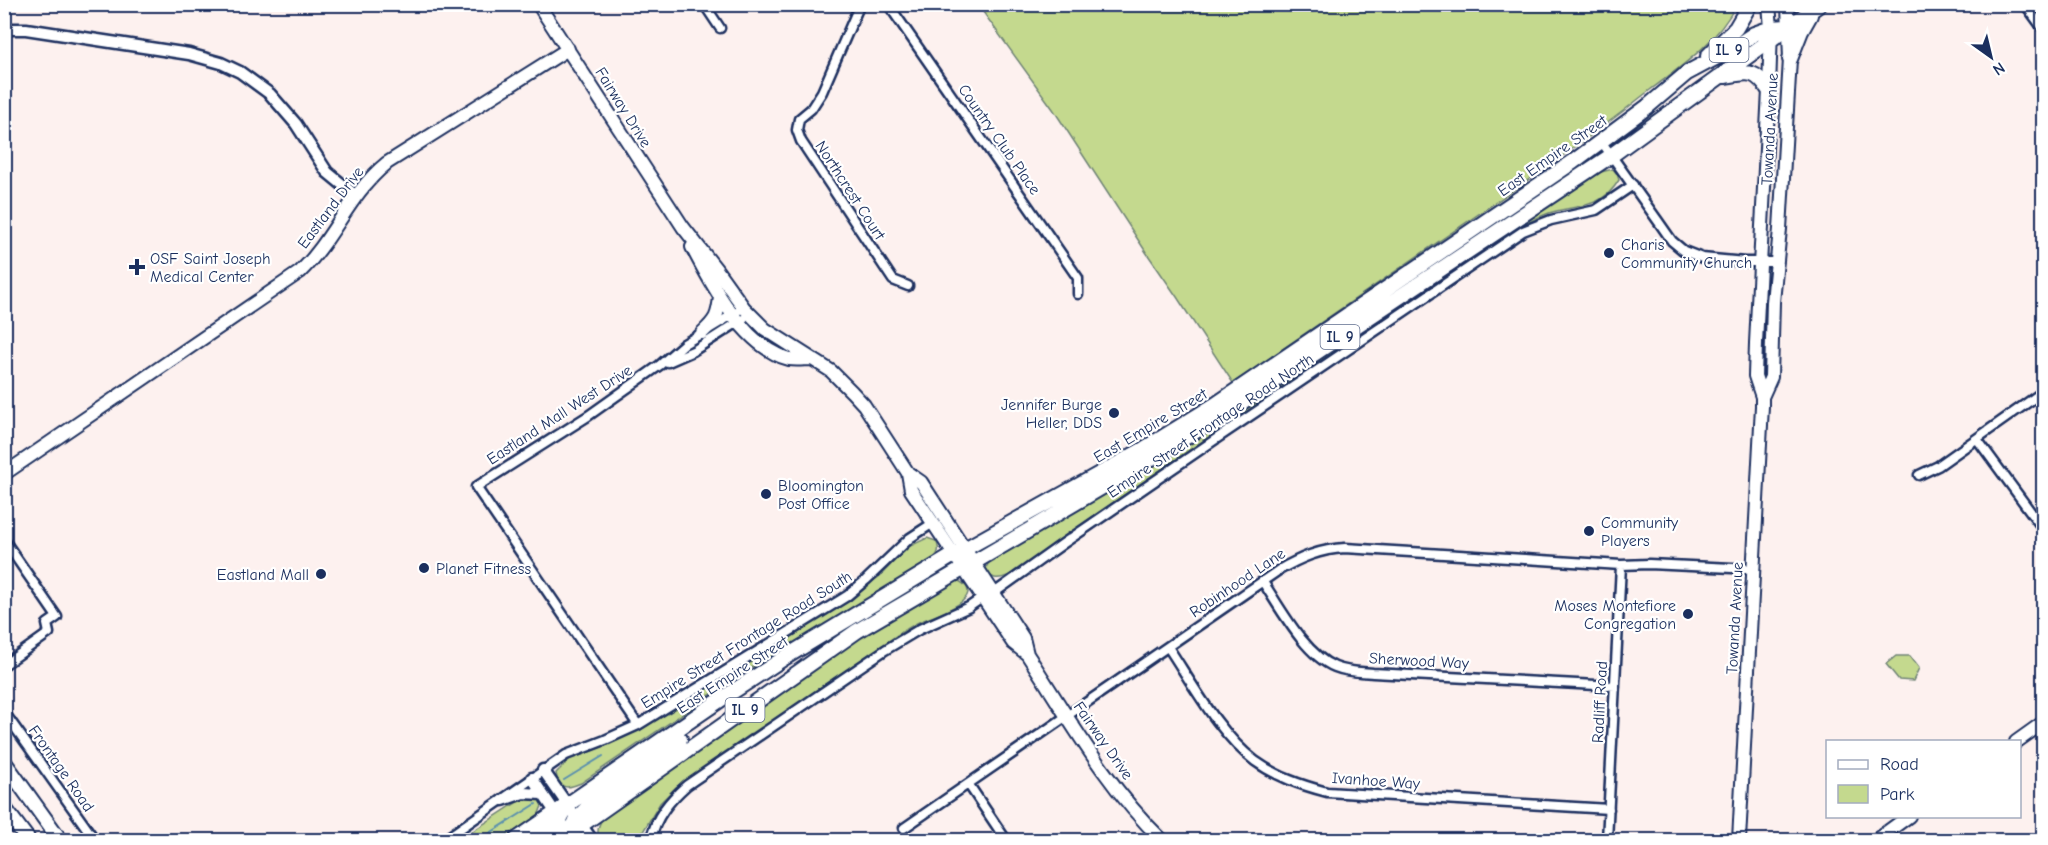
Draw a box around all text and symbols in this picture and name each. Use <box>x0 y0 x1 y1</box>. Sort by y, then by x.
north arrow <box>1961 27 2021 87</box>
road number: IL 9 <box>1710 38 1748 62</box>
text: N <box>1989 58 2008 79</box>
street label: Fairway Drive <box>591 64 655 151</box>
street label: Towanda Avenue <box>1758 72 1782 186</box>
street label: Country Club Place <box>954 81 1044 198</box>
street label: East Empire Street <box>1495 111 1611 200</box>
street label: Northcrest Court <box>812 138 889 244</box>
street label: Eastland Drive <box>294 163 367 252</box>
place label: Charis Community Church <box>1621 236 1752 272</box>
marker: Charis Community Church <box>1602 246 1616 260</box>
place label: OSF Saint Joseph Medical Center <box>150 250 271 286</box>
marker: OSF Saint Joseph Medical Center <box>128 258 146 276</box>
road number: IL 9 <box>1320 325 1360 349</box>
street label: Empire Street Frontage Road North <box>1104 350 1317 502</box>
street label: Eastland Mall West Drive <box>484 361 635 469</box>
street label: East Empire Street <box>1091 385 1211 467</box>
place label: Jennifer Burge Heller, DDS <box>1001 396 1102 432</box>
marker: Jennifer Burge Heller, DDS <box>1107 406 1121 420</box>
place label: Bloomington Post Office <box>778 477 864 513</box>
marker: Bloomington Post Office <box>759 487 773 501</box>
place label: Community Players <box>1601 514 1679 550</box>
marker: Community Players <box>1582 524 1596 538</box>
street label: Robinhood Lane <box>1187 544 1289 621</box>
place label: Planet Fitness <box>436 560 531 578</box>
marker: Planet Fitness <box>417 561 431 575</box>
street label: Towanda Avenue <box>1723 561 1747 675</box>
place label: Eastland Mall <box>217 566 309 584</box>
marker: Eastland Mall <box>314 567 328 581</box>
street label: Empire Street Frontage Road South <box>638 567 855 712</box>
place label: Moses Montefiore Congregation <box>1554 597 1676 633</box>
marker: Moses Montefiore Congregation <box>1681 607 1695 621</box>
street label: East Empire Street <box>674 632 792 718</box>
street label: Sherwood Way <box>1369 649 1470 673</box>
street label: Radliff Road <box>1589 661 1611 743</box>
road number: IL 9 <box>726 698 764 722</box>
street label: Fairway Drive <box>1070 698 1137 783</box>
street label: Frontage Road <box>25 722 98 815</box>
legend <box>1826 740 2021 818</box>
text: Road <box>1880 754 1919 775</box>
street label: Ivanhoe Way <box>1331 769 1421 793</box>
text: Park <box>1880 784 1915 805</box>

